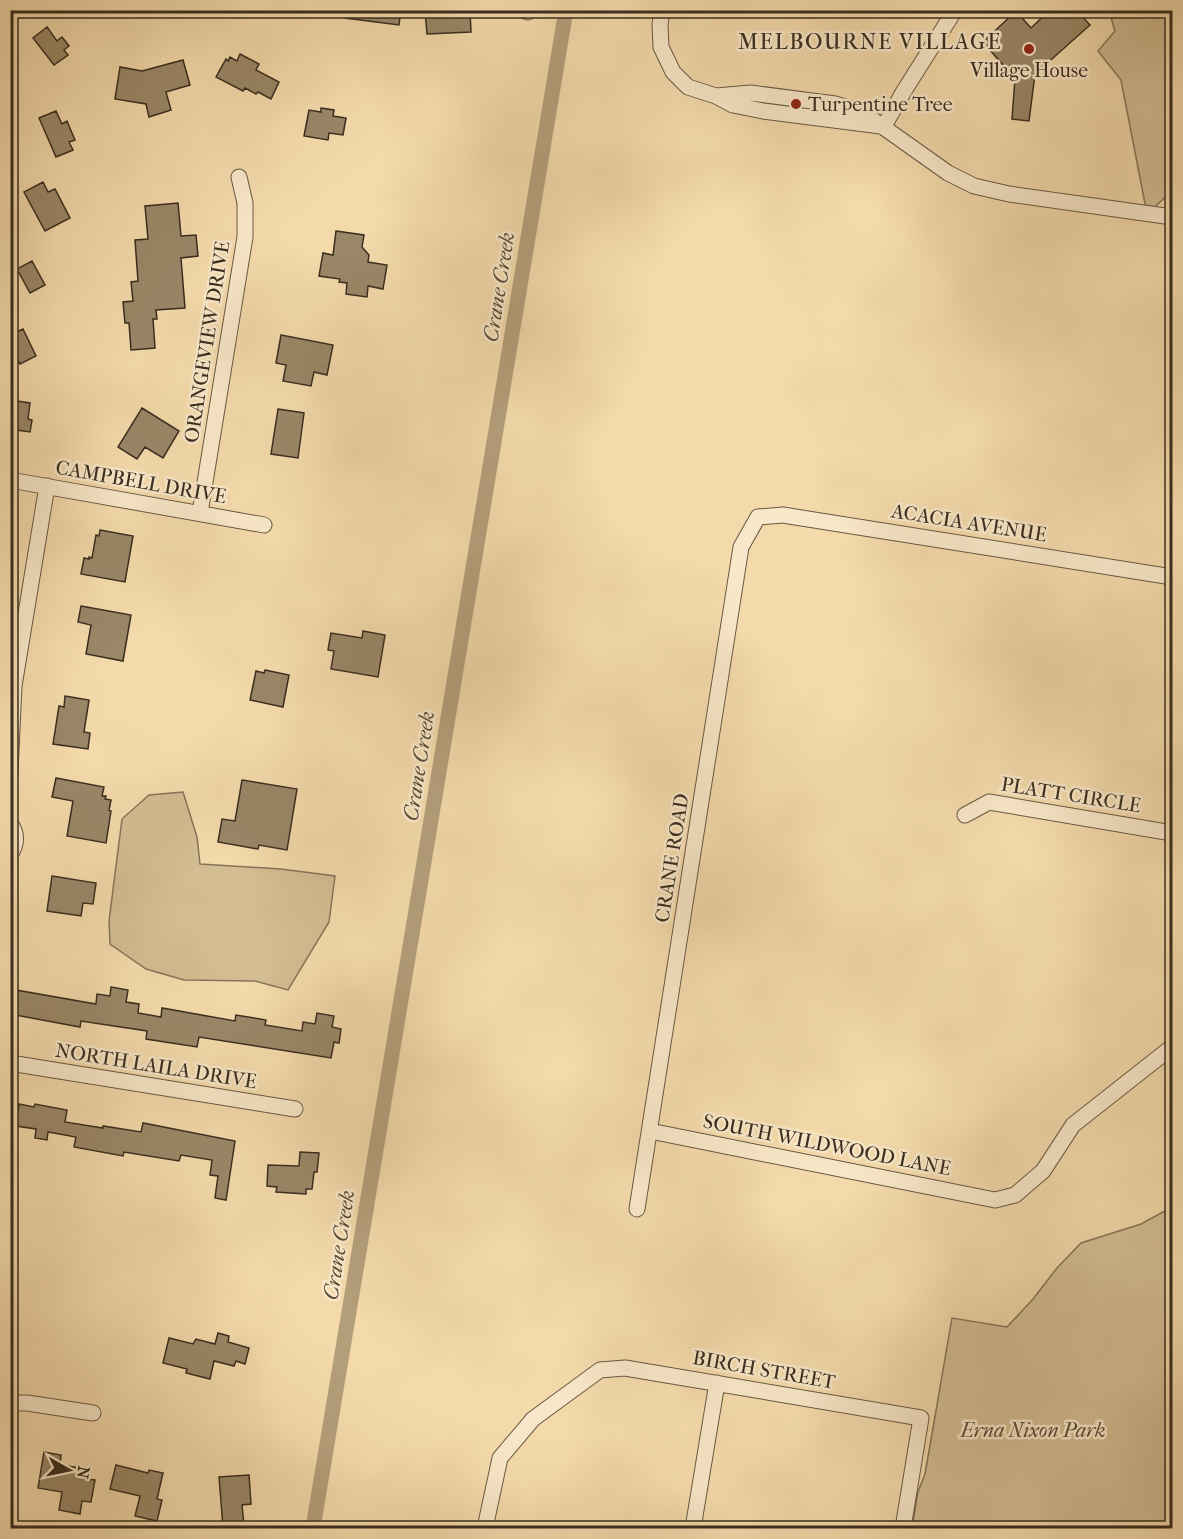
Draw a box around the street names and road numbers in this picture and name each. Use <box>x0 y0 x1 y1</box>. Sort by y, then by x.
street label: ORANGEVIEW DRIVE <box>180 239 234 445</box>
street label: CAMPBELL DRIVE <box>54 456 228 508</box>
street label: ACACIA AVENUE <box>889 499 1048 547</box>
street label: PLATT CIRCLE <box>999 773 1143 817</box>
street label: CRANE ROAD <box>650 792 694 924</box>
street label: NORTH LAILA DRIVE <box>54 1039 258 1093</box>
street label: SOUTH WILDWOOD LANE <box>701 1110 953 1180</box>
street label: BIRCH STREET <box>691 1346 838 1394</box>

